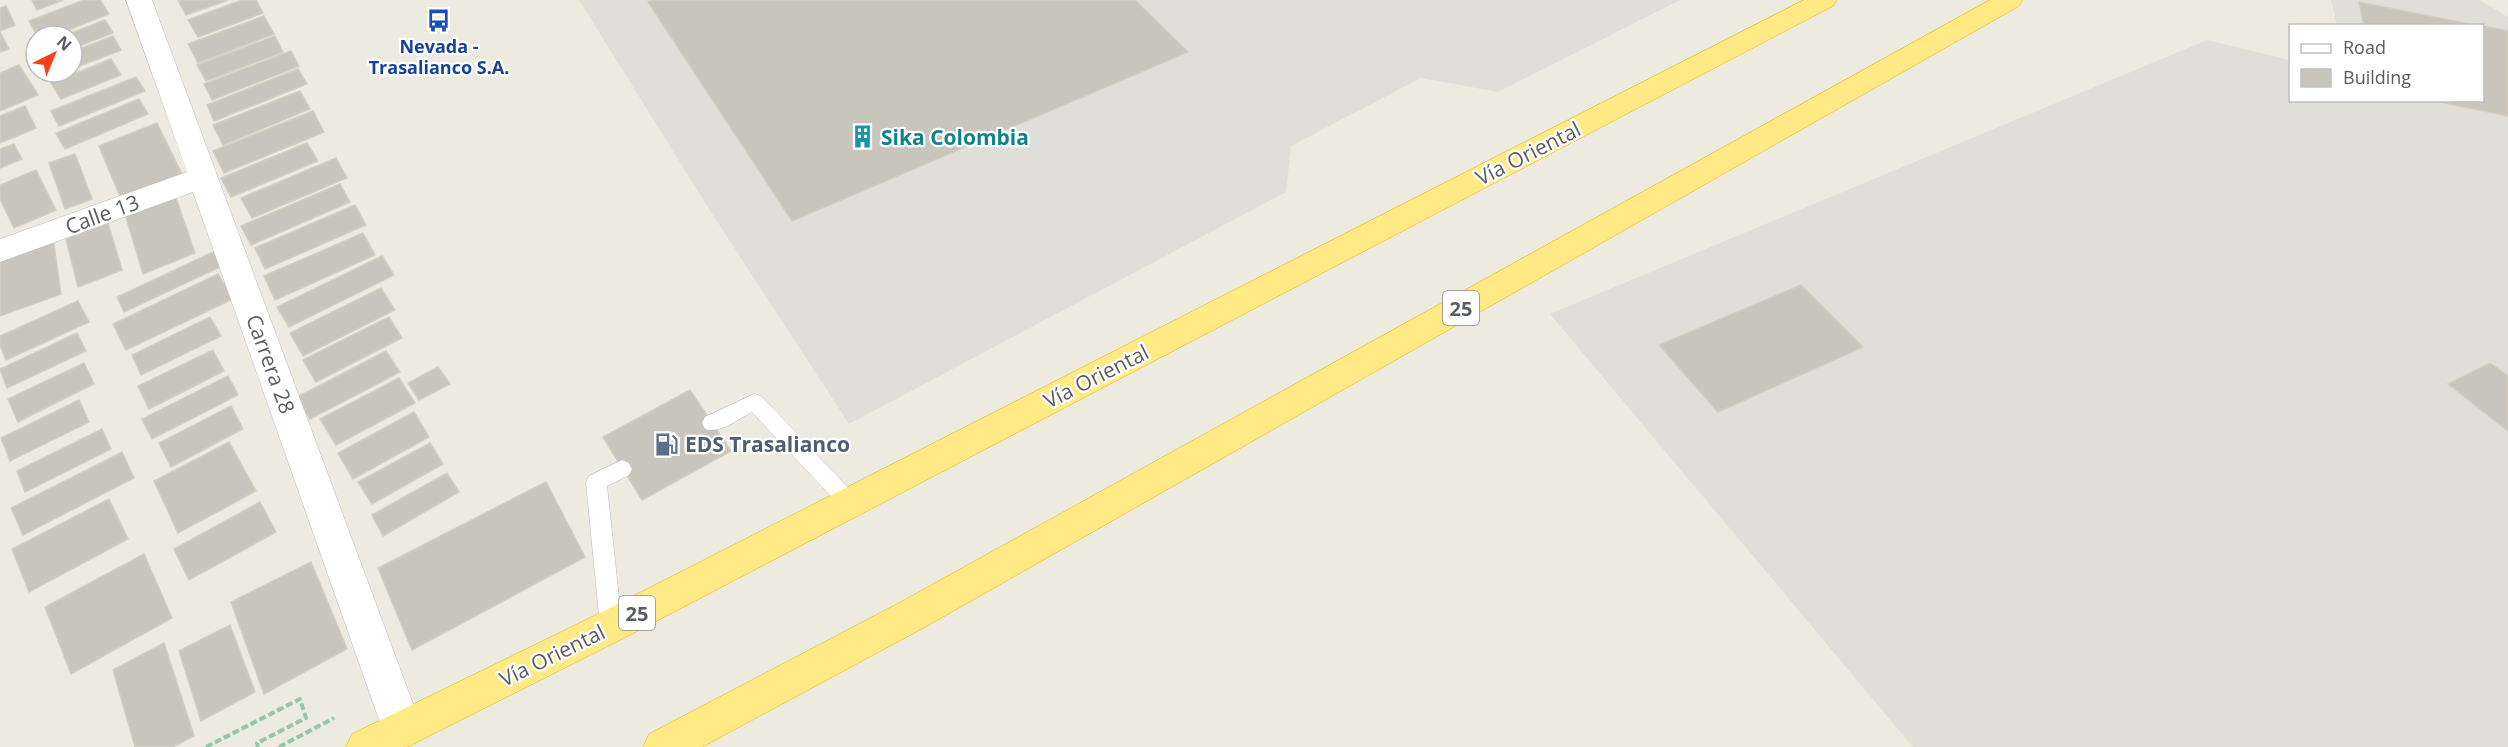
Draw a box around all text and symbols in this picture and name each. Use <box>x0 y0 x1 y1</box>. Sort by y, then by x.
bus stop icon: Nevada - Trasalianco S.A. <box>426 7 452 33</box>
north arrow <box>24 24 84 84</box>
legend <box>2289 24 2484 102</box>
text: N <box>52 31 76 56</box>
place label: Nevada - Trasalianco S.A. <box>369 34 509 79</box>
text: Road <box>2343 35 2386 59</box>
text: Building <box>2343 65 2411 89</box>
street label: Vía Oriental <box>1471 115 1585 191</box>
place label: Sika Colombia <box>881 123 1029 151</box>
building icon: Sika Colombia <box>850 124 876 150</box>
street label: Calle 13 <box>61 188 143 240</box>
road number: 25 <box>1443 291 1479 325</box>
street label: Carrera 28 <box>240 311 302 417</box>
street label: Vía Oriental <box>1039 338 1153 414</box>
place label: EDS Trasalianco <box>685 430 850 458</box>
fuel station icon: EDS Trasalianco <box>654 431 680 457</box>
road number: 25 <box>619 596 655 630</box>
street label: Vía Oriental <box>494 617 610 693</box>

